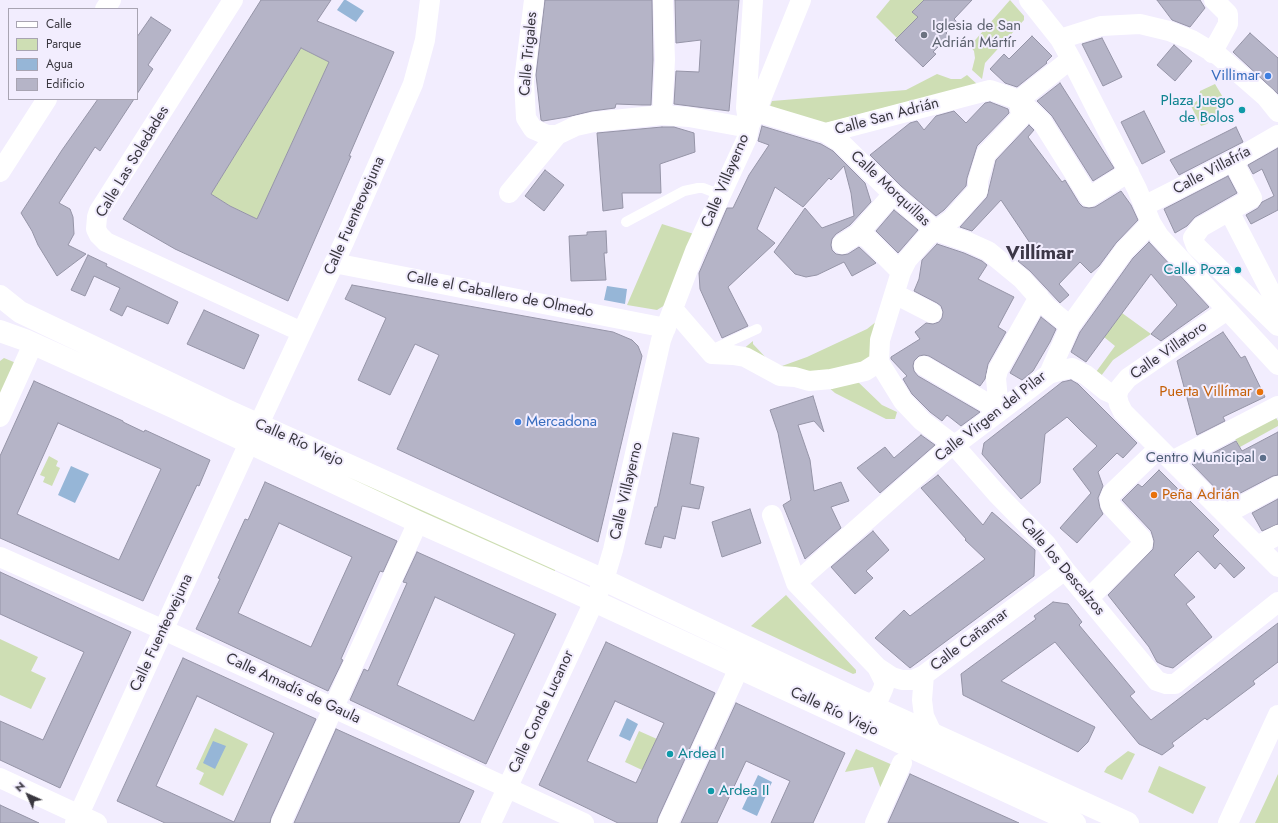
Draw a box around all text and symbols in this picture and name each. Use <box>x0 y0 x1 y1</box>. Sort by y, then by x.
legend <box>8 8 138 100</box>
street label: Calle Trigales <box>516 11 542 97</box>
text: Calle <box>46 15 72 33</box>
place label: Iglesia de San Adrián Mártír <box>932 17 1021 52</box>
marker: Iglesia de San Adrián Mártír <box>919 30 929 40</box>
text: Parque <box>46 35 81 53</box>
text: Agua <box>46 55 73 73</box>
place label: Villimar <box>1211 67 1260 85</box>
marker: Villimar <box>1263 71 1273 81</box>
text: Edificio <box>46 75 85 93</box>
place label: Plaza Juego de Bolos <box>1161 92 1234 127</box>
street label: Calle San Adrián <box>833 94 941 140</box>
street label: Calle Las Soledades <box>93 103 173 221</box>
marker: Plaza Juego de Bolos <box>1237 105 1247 115</box>
street label: Calle Villayerno <box>698 132 754 230</box>
street label: Calle Villafría <box>1170 143 1254 199</box>
street label: Calle Morquillas <box>846 148 934 230</box>
street label: Calle Fuenteovejuna <box>321 154 389 278</box>
district label: Villímar <box>1006 243 1074 265</box>
place label: Calle Poza <box>1164 261 1230 279</box>
marker: Calle Poza <box>1233 265 1243 275</box>
street label: Calle el Caballero de Olmedo <box>405 268 595 322</box>
street label: Calle Villatoro <box>1127 318 1211 384</box>
street label: Calle Virgen del Pilar <box>932 368 1050 466</box>
place label: Puerta Villímar <box>1159 383 1252 401</box>
marker: Puerta Villímar <box>1255 387 1265 397</box>
place label: Mercadona <box>526 413 597 431</box>
street label: Calle Río Viejo <box>252 415 346 471</box>
marker: Mercadona <box>513 417 523 427</box>
street label: Calle Villayerno <box>607 440 647 542</box>
place label: Centro Municipal <box>1146 449 1255 467</box>
marker: Centro Municipal <box>1258 453 1268 463</box>
place label: Peña Adrián <box>1162 486 1240 504</box>
marker: Peña Adrián <box>1149 490 1159 500</box>
street label: Calle los Descalzos <box>1016 515 1108 619</box>
street label: Calle Fuenteovejuna <box>127 571 197 695</box>
street label: Calle Cañamar <box>927 605 1013 675</box>
street label: Calle Conde Lucanor <box>506 648 578 776</box>
street label: Calle Amadís de Gaula <box>223 650 363 728</box>
street label: Calle Río Viejo <box>787 684 881 740</box>
place label: Ardea I <box>678 745 725 763</box>
marker: Ardea I <box>665 749 675 759</box>
north arrow <box>8 775 48 815</box>
text: N <box>11 778 28 795</box>
place label: Ardea II <box>719 782 769 800</box>
marker: Ardea II <box>706 786 716 796</box>

